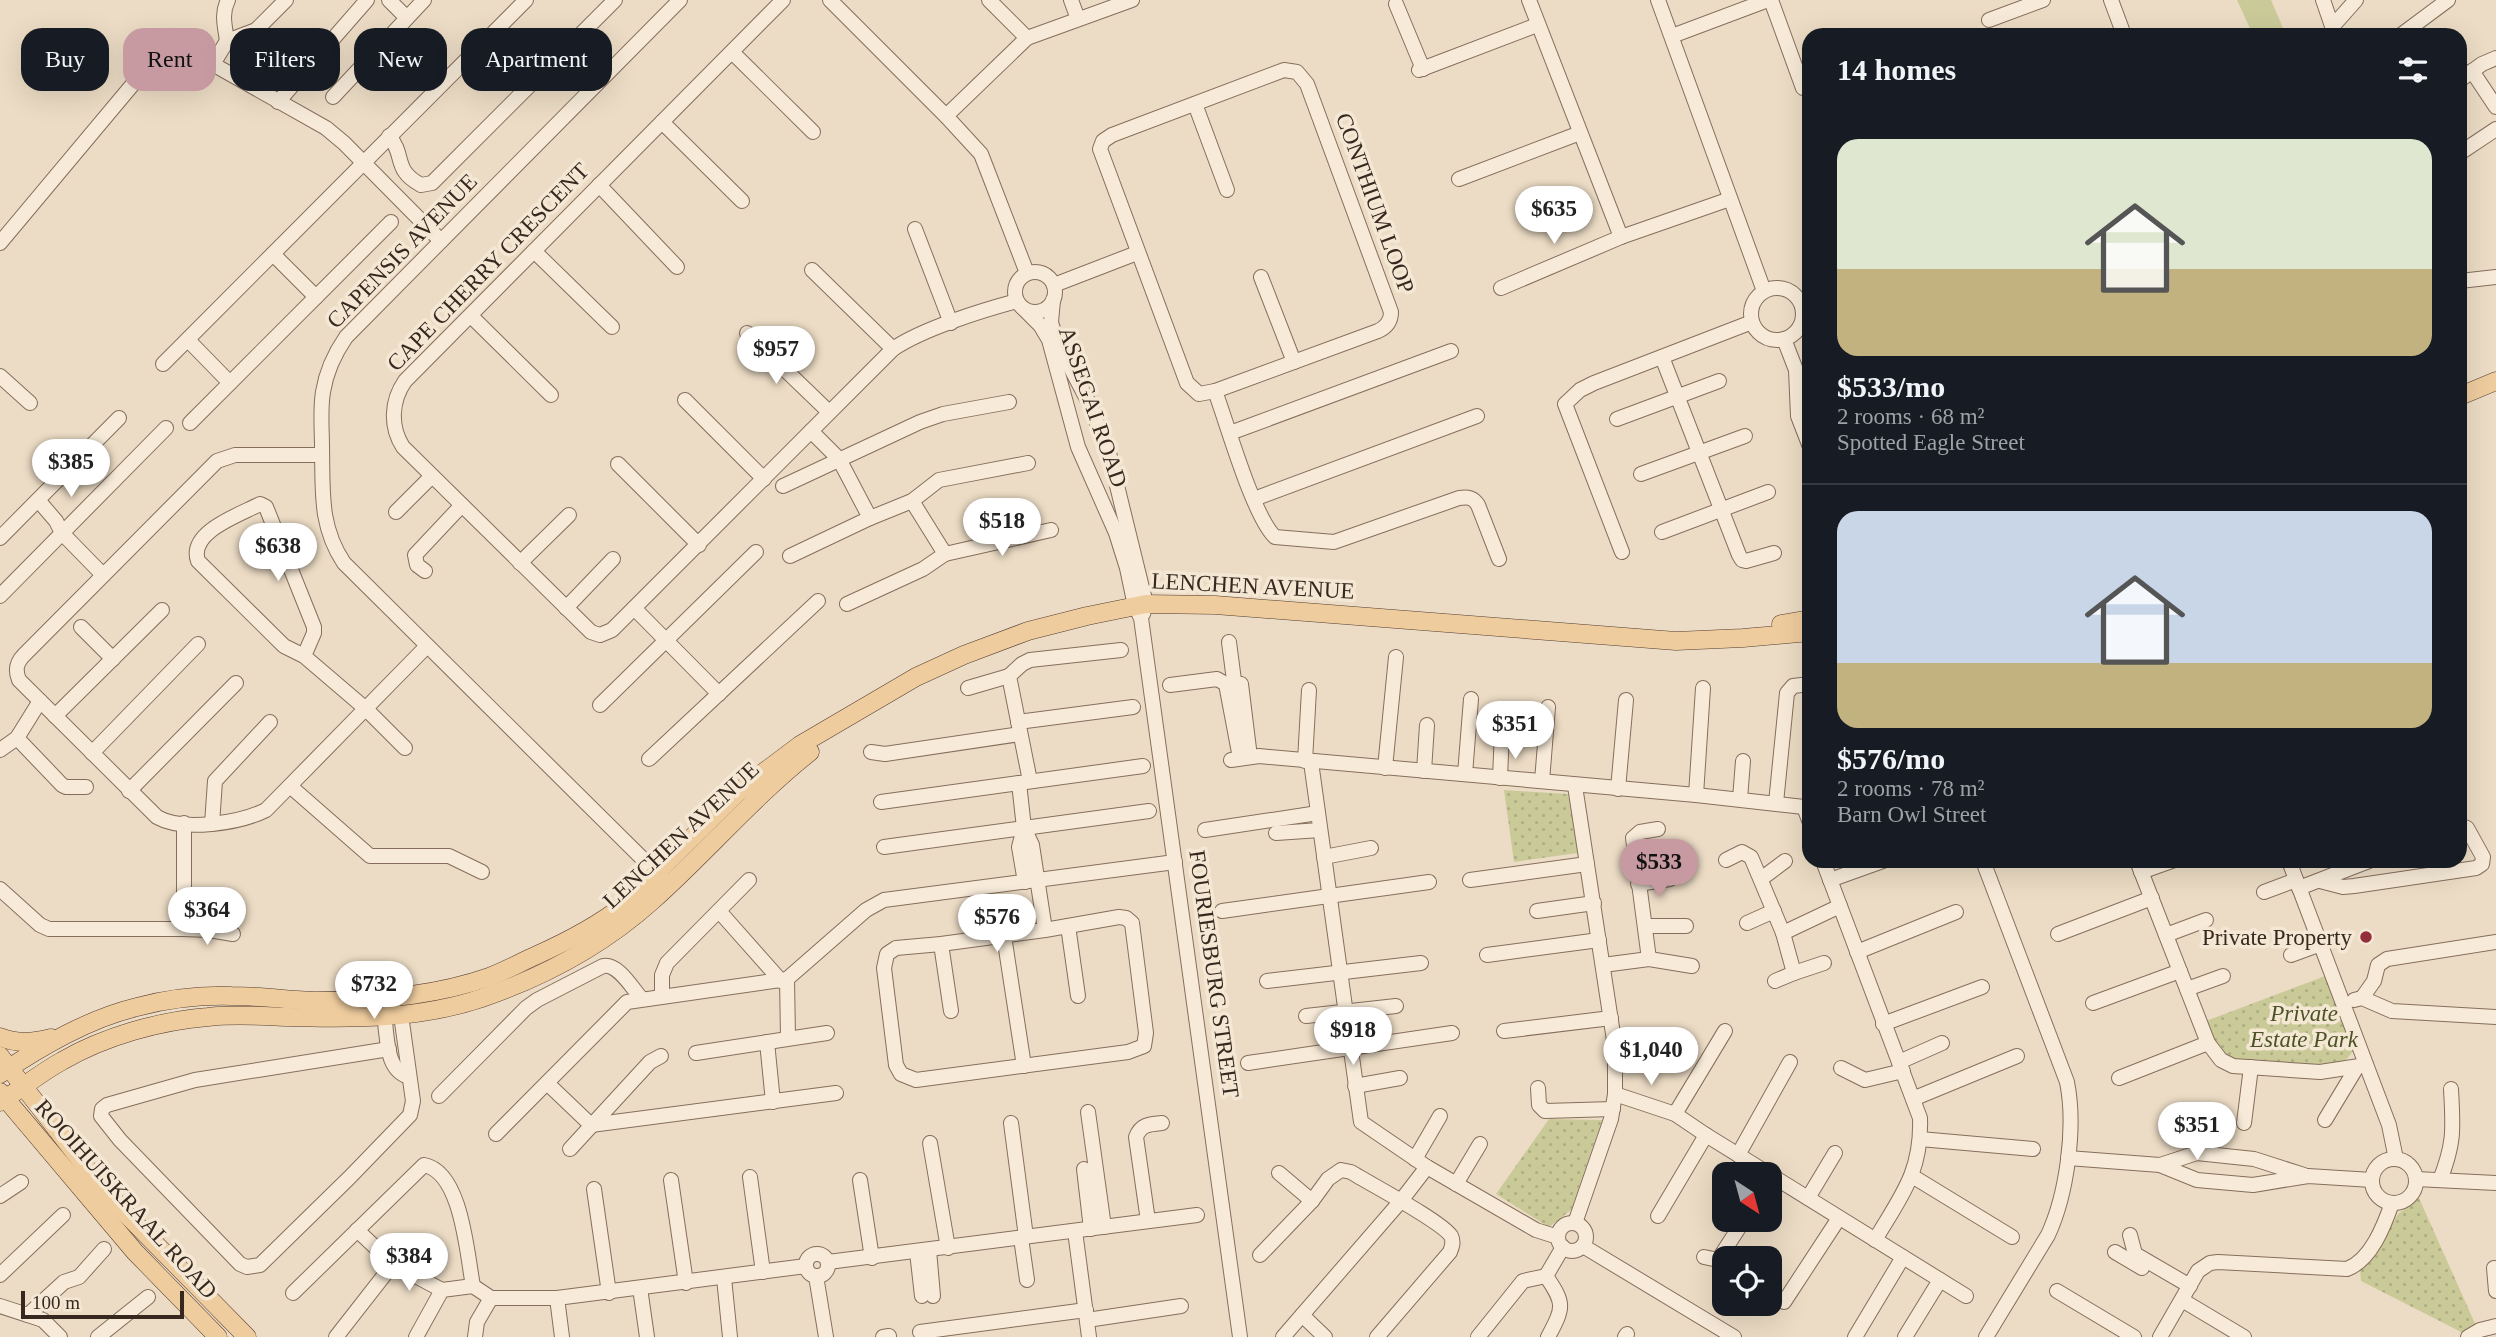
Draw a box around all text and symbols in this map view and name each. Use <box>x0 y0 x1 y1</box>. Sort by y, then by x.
chip: Buy <box>21 28 109 91</box>
chip: Rent <box>123 28 216 91</box>
chip: Filters <box>230 28 340 91</box>
chip: New <box>354 28 447 91</box>
chip: Apartment <box>461 28 612 91</box>
icon: filters <box>2394 51 2432 89</box>
text: 14 homes <box>1837 53 1956 86</box>
street label: CONTHIUM LOOP <box>1331 110 1419 296</box>
street label: CAPE CHERRY CRESCENT <box>382 158 594 376</box>
street label: CAPENSIS AVENUE <box>322 169 482 333</box>
icon: home <box>2072 185 2198 311</box>
pin: $635 <box>1513 187 1595 246</box>
text: $635 <box>1531 196 1577 221</box>
street label: ASSEGAI ROAD <box>1054 323 1132 491</box>
pin: $957 <box>735 326 817 386</box>
text: $957 <box>753 336 799 361</box>
text: $533/mo <box>1837 370 1945 403</box>
text: 2 rooms · 68 m² <box>1837 404 1984 429</box>
text: Spotted Eagle Street <box>1837 430 2025 455</box>
pin: $385 <box>30 440 112 499</box>
text: $385 <box>48 449 94 474</box>
pin: $518 <box>961 498 1043 558</box>
text: $518 <box>979 508 1025 533</box>
pin: $638 <box>237 524 319 583</box>
text: $638 <box>255 533 301 558</box>
icon: home <box>2072 557 2198 683</box>
street label: LENCHEN AVENUE <box>1151 568 1355 604</box>
pin: $351 <box>1474 702 1556 761</box>
text: $351 <box>1492 711 1538 736</box>
text: $576/mo <box>1837 742 1945 775</box>
street label: LENCHEN AVENUE <box>598 757 764 913</box>
text: 2 rooms · 78 m² <box>1837 776 1984 801</box>
text: Barn Owl Street <box>1837 802 1986 827</box>
pin: $533 <box>1618 839 1700 899</box>
street label: FOURIESBURG STREET <box>1184 849 1244 1099</box>
text: $533 <box>1636 849 1682 874</box>
pin: $364 <box>166 888 248 947</box>
pin: $576 <box>956 894 1038 954</box>
text: $364 <box>184 897 230 922</box>
text: $576 <box>974 904 1020 929</box>
place label: Private Property <box>2202 925 2352 950</box>
marker: Private Property <box>2358 929 2374 945</box>
pin: $732 <box>333 962 415 1021</box>
text: $732 <box>351 971 397 996</box>
park label: Private Estate Park <box>2249 1001 2359 1052</box>
pin: $918 <box>1312 1007 1394 1067</box>
text: $918 <box>1330 1017 1376 1042</box>
pin: $1,040 <box>1594 1028 1708 1087</box>
text: $1,040 <box>1619 1037 1683 1062</box>
street label: ROOIHUISKRAAL ROAD <box>30 1094 222 1304</box>
pin: $351 <box>2156 1102 2238 1162</box>
text: $351 <box>2174 1112 2220 1137</box>
north arrow <box>1712 1162 1782 1232</box>
map controls <box>1712 1162 1782 1316</box>
pin: $384 <box>368 1234 450 1293</box>
text: $384 <box>386 1243 432 1268</box>
button: locate <box>1712 1246 1782 1316</box>
scale bar <box>21 1288 184 1320</box>
text: 100 m <box>32 1292 80 1313</box>

